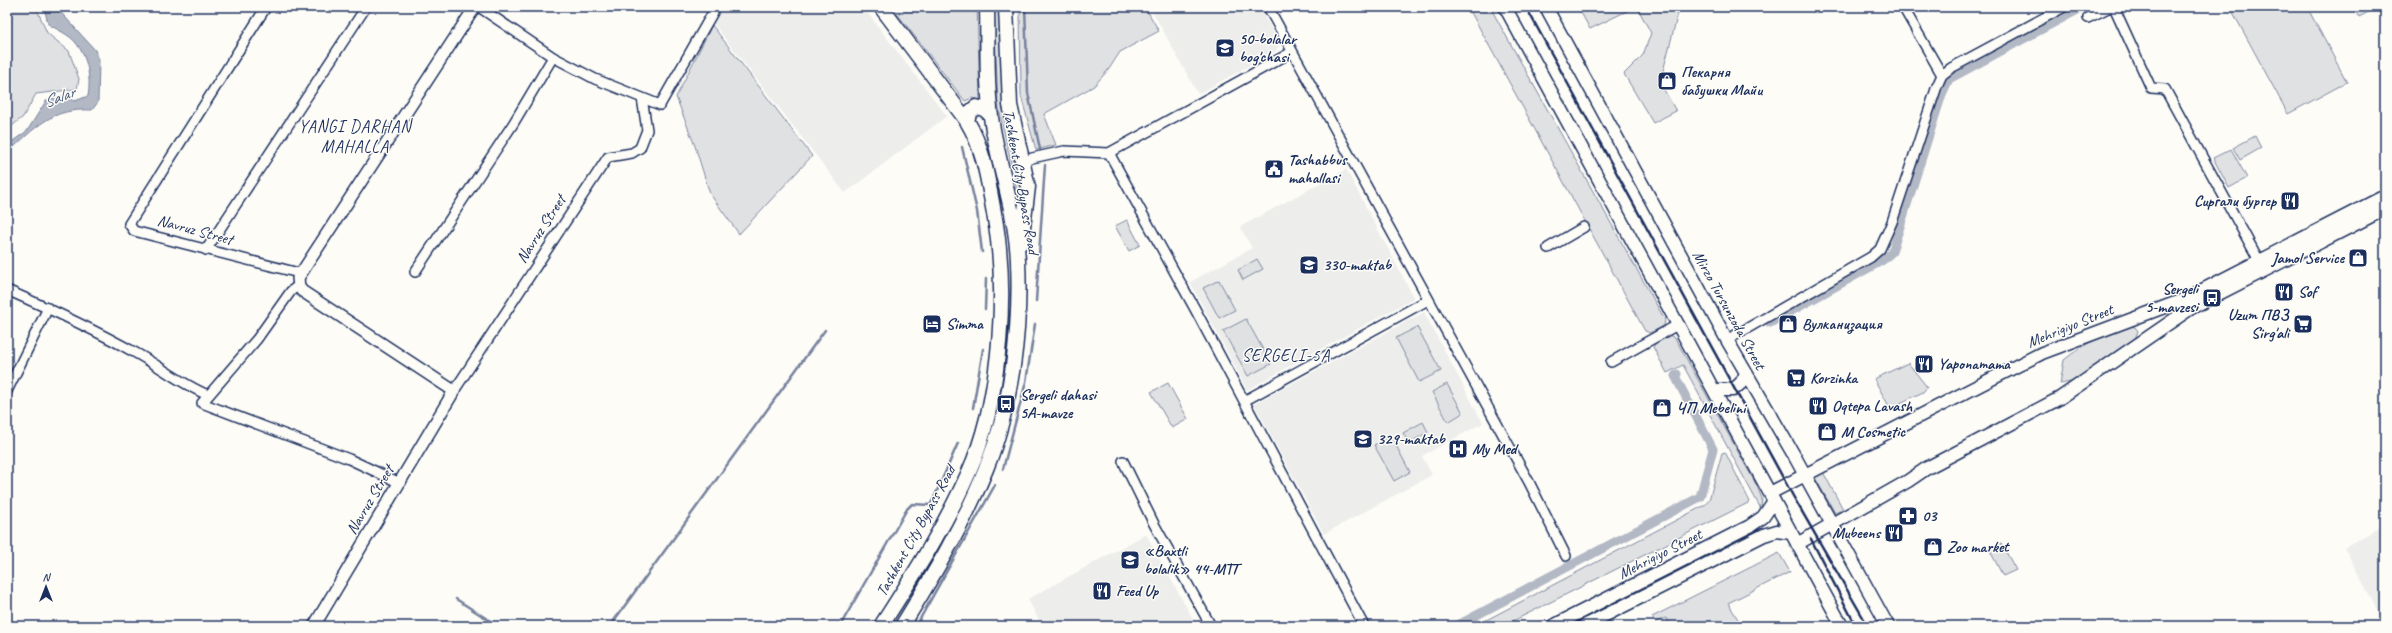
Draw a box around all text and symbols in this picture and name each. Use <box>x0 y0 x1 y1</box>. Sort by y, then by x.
place label: 50-bolalar bog'chasi <box>1239 29 1298 67</box>
school or university icon: 50-bolalar bog'chasi <box>1214 37 1236 59</box>
place label: Пекарня бабушки Майи <box>1681 62 1763 100</box>
shop icon: Пекарня бабушки Майи <box>1656 70 1678 92</box>
water label: Salar <box>41 81 80 112</box>
street label: Tashkent City Bypass Road <box>998 108 1044 259</box>
district label: YANGI DARHAN MAHALLA <box>299 116 413 157</box>
place label: Tashabbus mahallasi <box>1288 150 1349 188</box>
public building icon: Tashabbus mahallasi <box>1263 158 1285 180</box>
street label: Navruz Street <box>512 189 572 267</box>
restaurant icon: Сиргали бургер <box>2279 190 2301 212</box>
place label: Сиргали бургер <box>2194 191 2277 211</box>
street label: Navruz Street <box>155 210 237 250</box>
street label: Mirzo Tursunzoda Street <box>1688 247 1771 375</box>
shop icon: Jamol Service <box>2347 247 2369 269</box>
place label: Jamol Service <box>2271 248 2346 268</box>
school or university icon: 330-maktab <box>1298 254 1320 276</box>
place label: 330-maktab <box>1323 255 1393 275</box>
place label: Sergeli 5-mavzesi <box>2145 279 2201 317</box>
restaurant icon: Sof <box>2273 281 2295 303</box>
place label: Sof <box>2298 282 2321 302</box>
bus stop icon: Sergeli 5-mavzesi <box>2201 287 2223 309</box>
street label: Mehrigiyo Street <box>2024 299 2118 352</box>
place label: Uzum ПВЗ Sirg'ali <box>2228 305 2291 343</box>
hotel icon: Simma <box>921 313 943 335</box>
shop icon: Вулканизация <box>1777 313 1799 335</box>
supermarket icon: Uzum ПВЗ Sirg'ali <box>2292 313 2314 335</box>
place label: Simma <box>946 314 984 334</box>
place label: Вулканизация <box>1802 314 1883 334</box>
district label: SERGELI-5A <box>1242 345 1331 366</box>
restaurant icon: Yaponamama <box>1913 353 1935 375</box>
place label: Yaponamama <box>1938 354 2011 374</box>
supermarket icon: Korzinka <box>1785 367 1807 389</box>
place label: Korzinka <box>1810 368 1858 388</box>
place label: Sergeli dahasi 5A-mavze <box>1020 385 1099 423</box>
bus stop icon: Sergeli dahasi 5A-mavze <box>995 393 1017 415</box>
restaurant icon: Oqtepa Lavash <box>1807 395 1829 417</box>
place label: Oqtepa Lavash <box>1832 396 1913 416</box>
shop icon: ЧП Mebelini <box>1651 397 1673 419</box>
place label: ЧП Mebelini <box>1676 398 1747 418</box>
shop icon: M Cosmetic <box>1816 421 1838 443</box>
place label: M Cosmetic <box>1841 422 1906 442</box>
school or university icon: 329-maktab <box>1352 428 1374 450</box>
place label: 329-maktab <box>1377 429 1447 449</box>
hospital icon: My Med <box>1447 438 1469 460</box>
place label: My Med <box>1472 439 1519 459</box>
street label: Navruz Street <box>342 460 400 538</box>
street label: Tashkent City Bypass Road <box>872 460 962 600</box>
pharmacy icon: 03 <box>1897 505 1919 527</box>
place label: 03 <box>1922 506 1938 526</box>
restaurant icon: Mubeens <box>1883 522 1905 544</box>
place label: Mubeens <box>1832 523 1881 543</box>
street label: Mehrigiyo Street <box>1615 524 1707 584</box>
shop icon: Zoo market <box>1922 536 1944 558</box>
place label: Zoo market <box>1947 537 2010 557</box>
place label: «Baxtli bolalik» 44-MTT <box>1144 541 1243 579</box>
school or university icon: «Baxtli bolalik» 44-MTT <box>1119 549 1141 571</box>
north arrow <box>26 567 66 607</box>
text: N <box>43 570 52 584</box>
restaurant icon: Feed Up <box>1091 580 1113 602</box>
place label: Feed Up <box>1116 581 1160 601</box>

